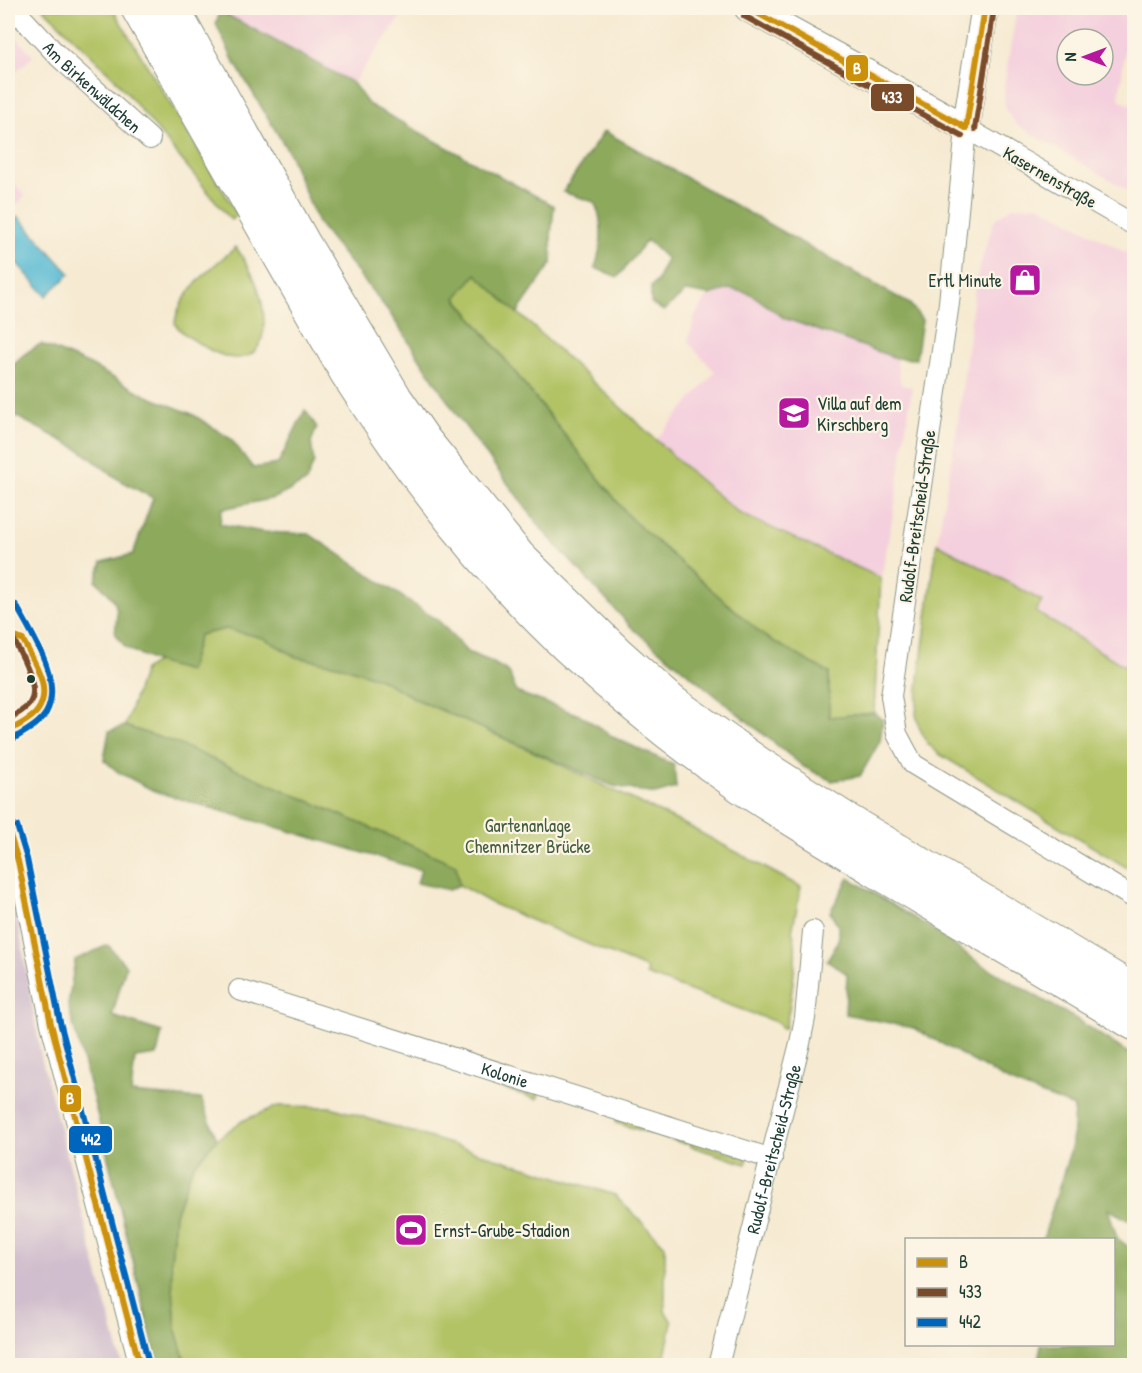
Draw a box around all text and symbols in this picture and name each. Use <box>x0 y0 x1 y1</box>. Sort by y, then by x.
north arrow <box>1055 27 1115 87</box>
street label: Am Birkenwäldchen <box>38 35 147 138</box>
text: N <box>1059 52 1081 61</box>
line badge: B <box>845 54 869 82</box>
text: B <box>853 57 861 79</box>
line badge: 433 <box>870 83 915 112</box>
text: 433 <box>882 86 902 108</box>
street label: Kasernenstraße <box>998 140 1102 214</box>
shop icon: Ertl Minute <box>1007 262 1043 298</box>
place label: Ertl Minute <box>929 268 1002 293</box>
place label: Villa auf dem Kirschberg <box>817 391 901 437</box>
school or university icon: Villa auf dem Kirschberg <box>776 395 812 431</box>
street label: Rudolf-Breitscheid-Straße <box>893 428 941 604</box>
unlabelled marker <box>25 673 37 685</box>
park label: Gartenanlage Chemnitzer Brücke <box>465 813 591 859</box>
street label: Kolonie <box>478 1055 532 1094</box>
street label: Rudolf-Breitscheid-Straße <box>740 1062 807 1236</box>
line badge: B <box>59 1084 82 1113</box>
text: B <box>66 1087 74 1109</box>
line badge: 442 <box>68 1125 113 1154</box>
text: 442 <box>81 1128 101 1150</box>
sports icon: Ernst-Grube-Stadion <box>393 1212 429 1248</box>
place label: Ernst-Grube-Stadion <box>434 1218 570 1243</box>
legend <box>905 1238 1115 1346</box>
text: B <box>959 1249 968 1274</box>
text: 433 <box>959 1279 982 1304</box>
text: 442 <box>959 1309 981 1334</box>

